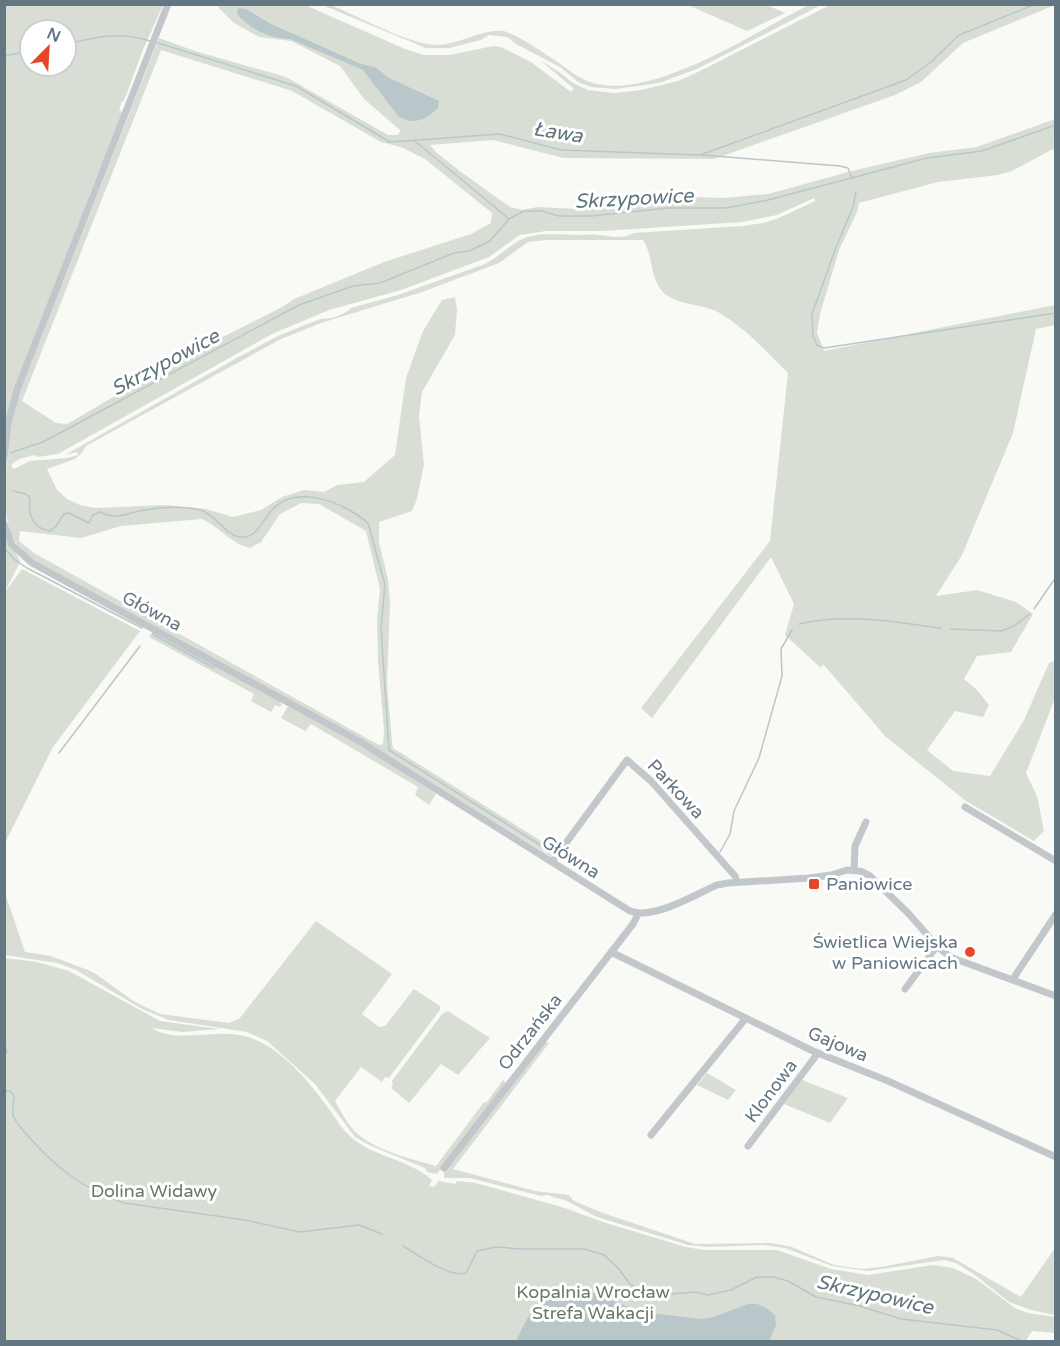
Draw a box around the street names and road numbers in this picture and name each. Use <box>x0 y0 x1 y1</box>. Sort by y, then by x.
street label: Główna <box>118 586 186 636</box>
street label: Parkowa <box>643 755 709 823</box>
street label: Główna <box>538 831 604 883</box>
street label: Odrzańska <box>493 989 567 1075</box>
street label: Gajowa <box>805 1021 871 1067</box>
street label: Klonowa <box>740 1055 802 1127</box>

